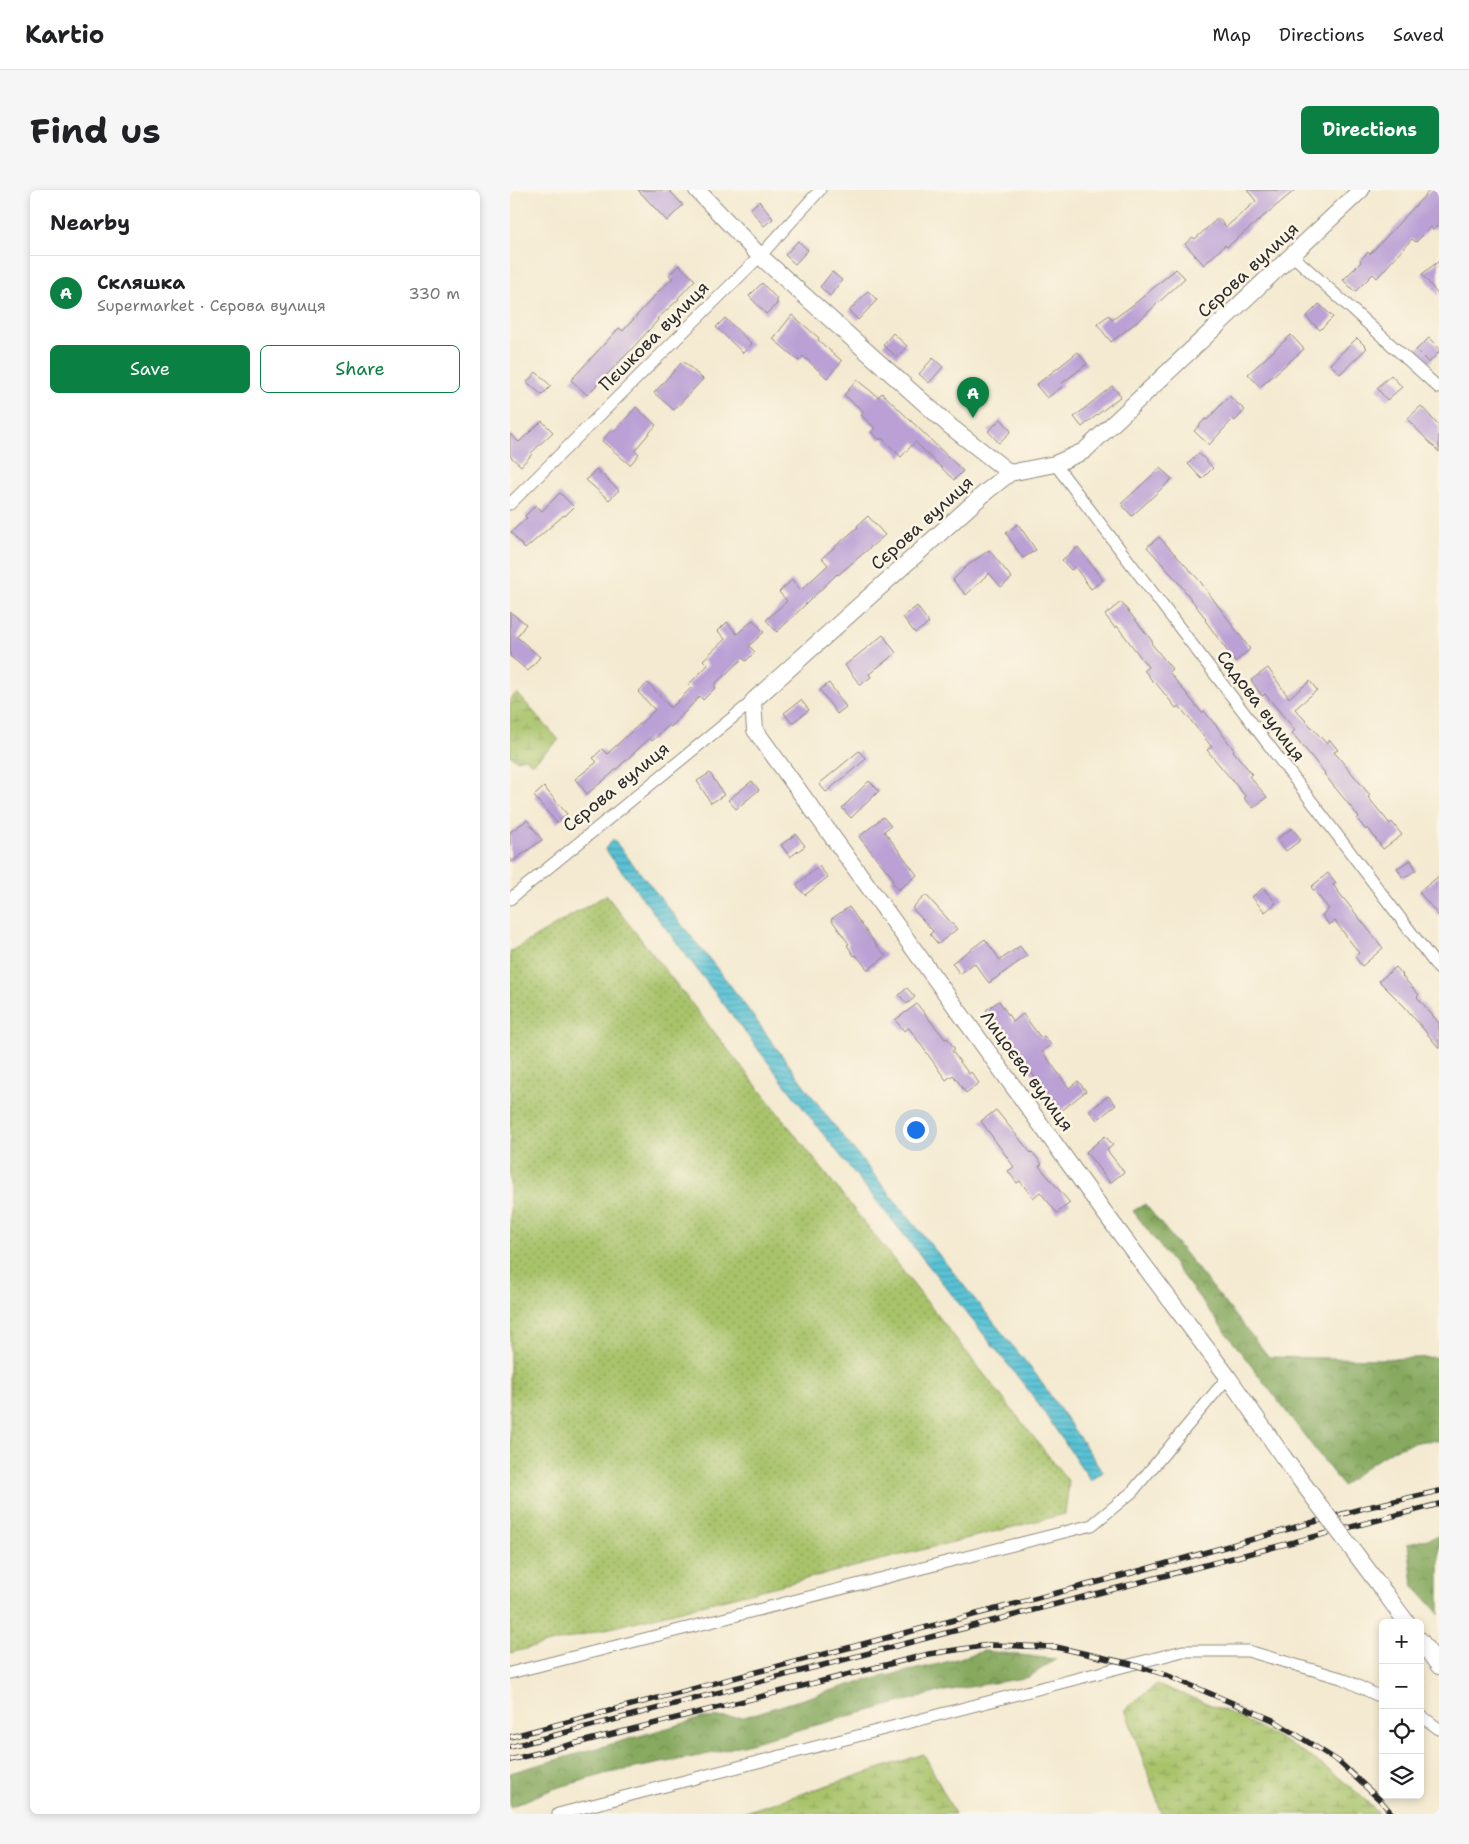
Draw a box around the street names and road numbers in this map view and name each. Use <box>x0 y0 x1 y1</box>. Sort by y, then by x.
street label: Сєрова вулиця <box>1192 217 1304 323</box>
street label: Пєшкова вулиця <box>594 276 714 396</box>
street label: Сєрова вулиця <box>866 470 978 576</box>
street label: Садова вулиця <box>1211 645 1311 767</box>
street label: Сєрова вулиця <box>558 737 674 837</box>
street label: Лицоєва вулиця <box>975 1006 1079 1136</box>

